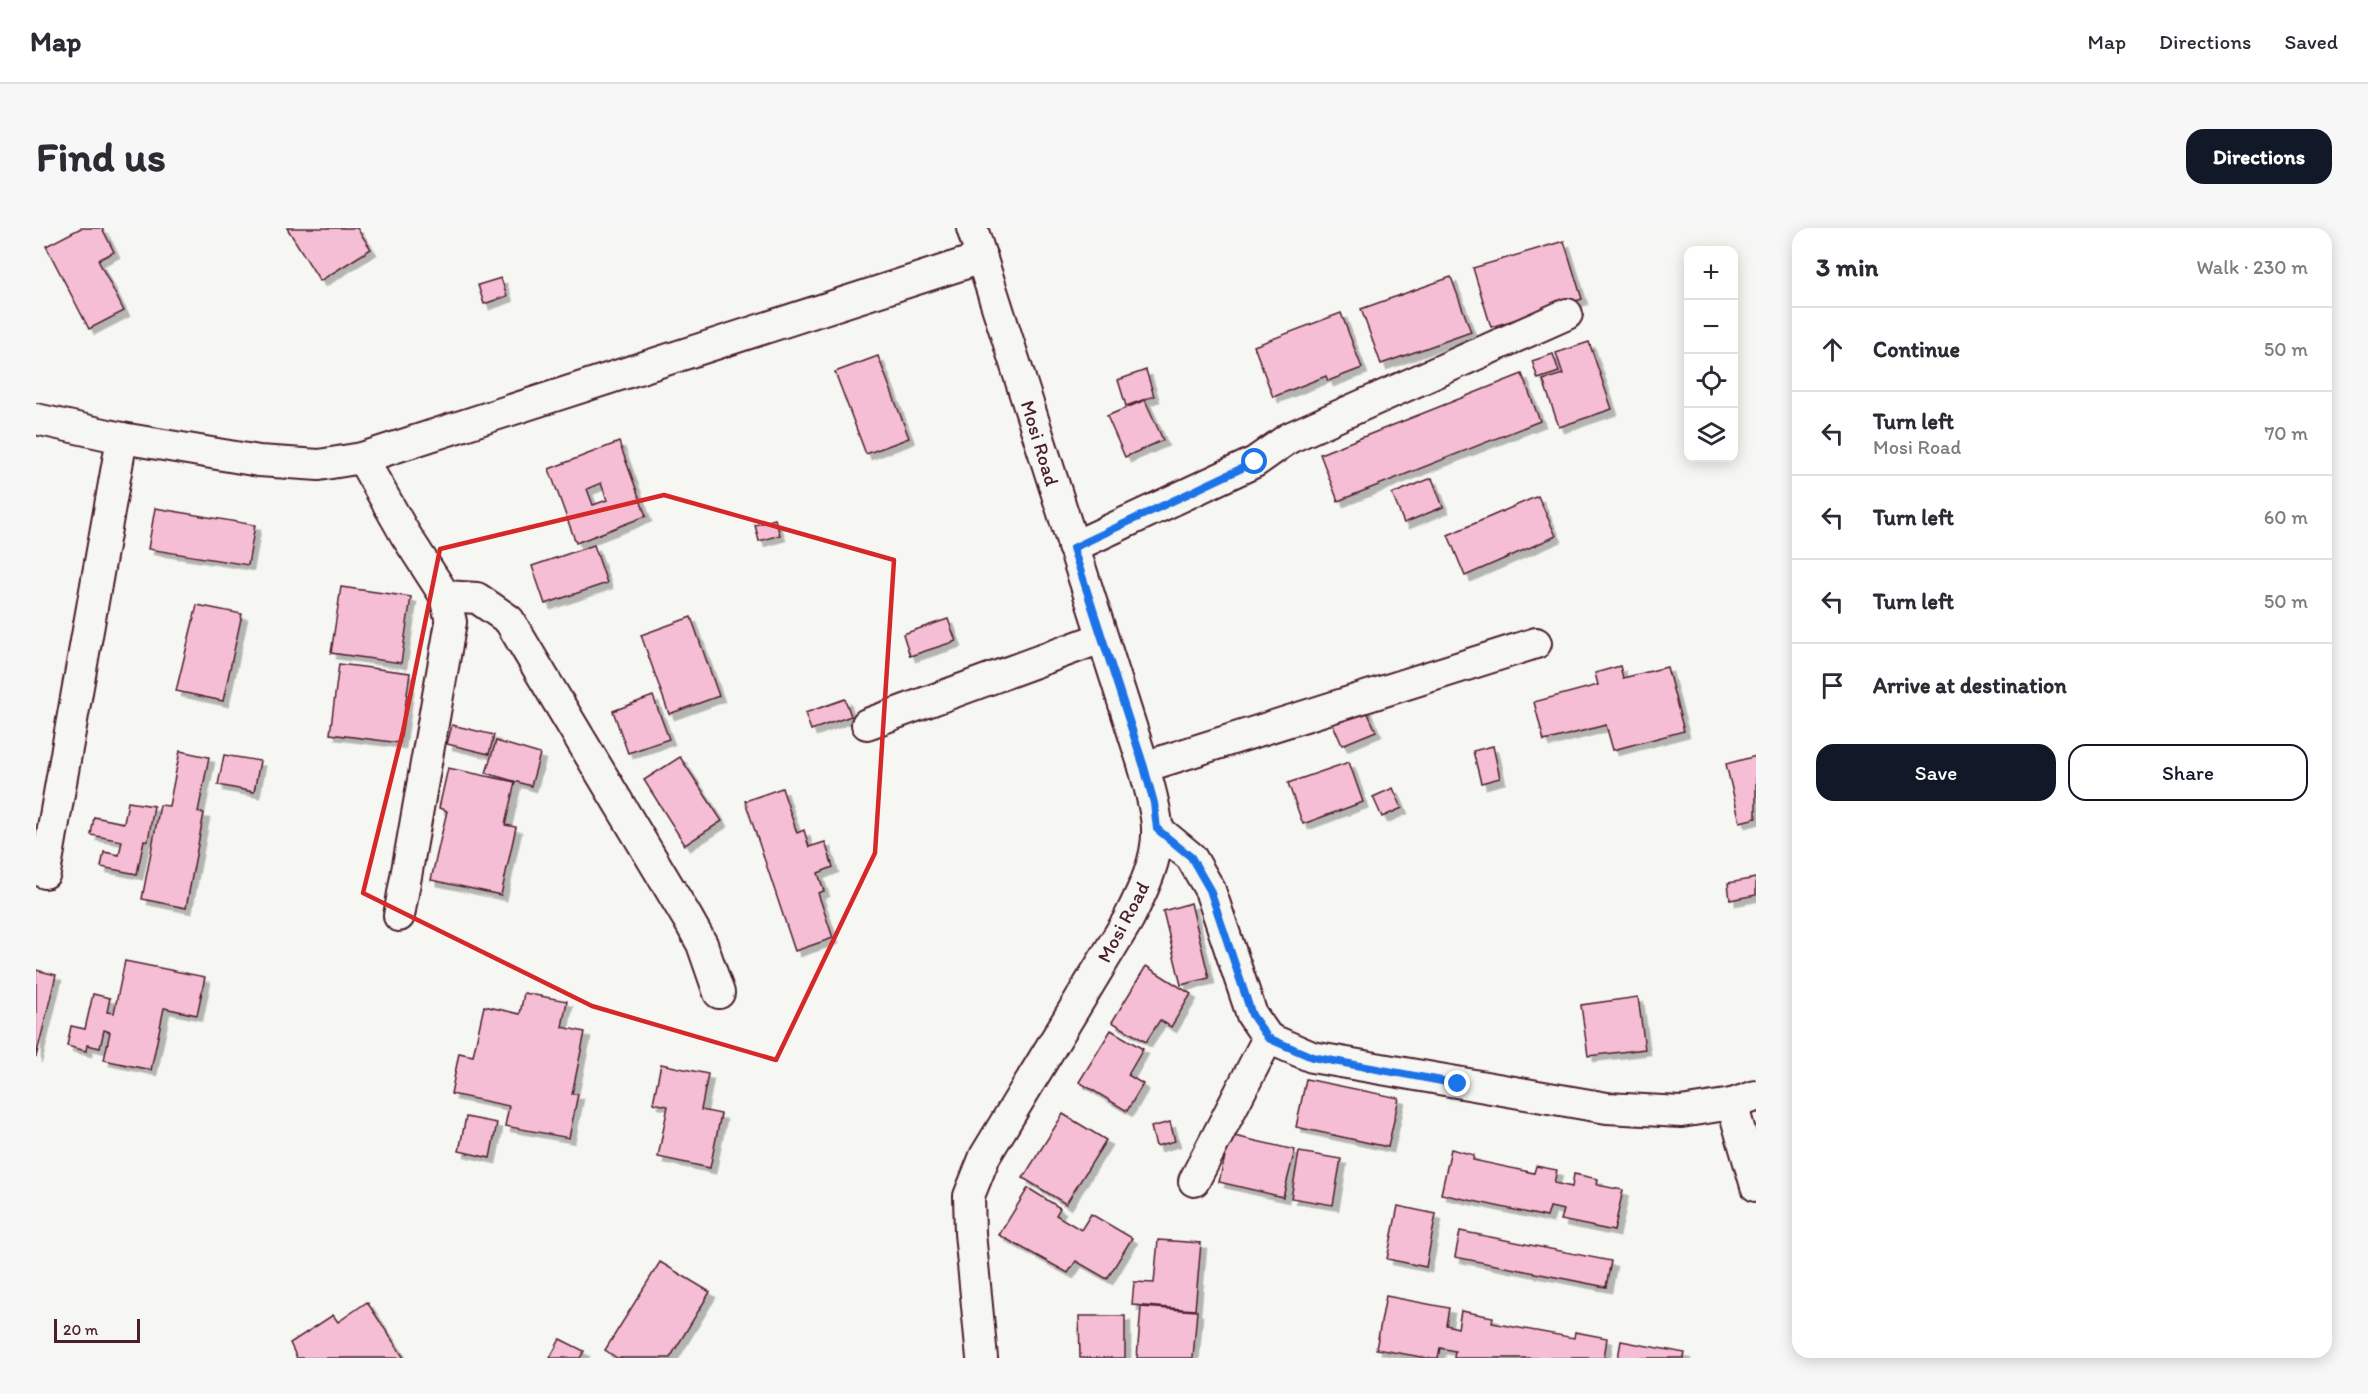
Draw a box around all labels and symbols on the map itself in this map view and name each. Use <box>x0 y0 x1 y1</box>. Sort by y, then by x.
street label: Mosi Road <box>1016 397 1064 489</box>
route start <box>1241 448 1267 474</box>
street label: Mosi Road <box>1092 877 1154 967</box>
route end <box>1444 1070 1470 1096</box>
scale bar <box>54 1316 140 1344</box>

